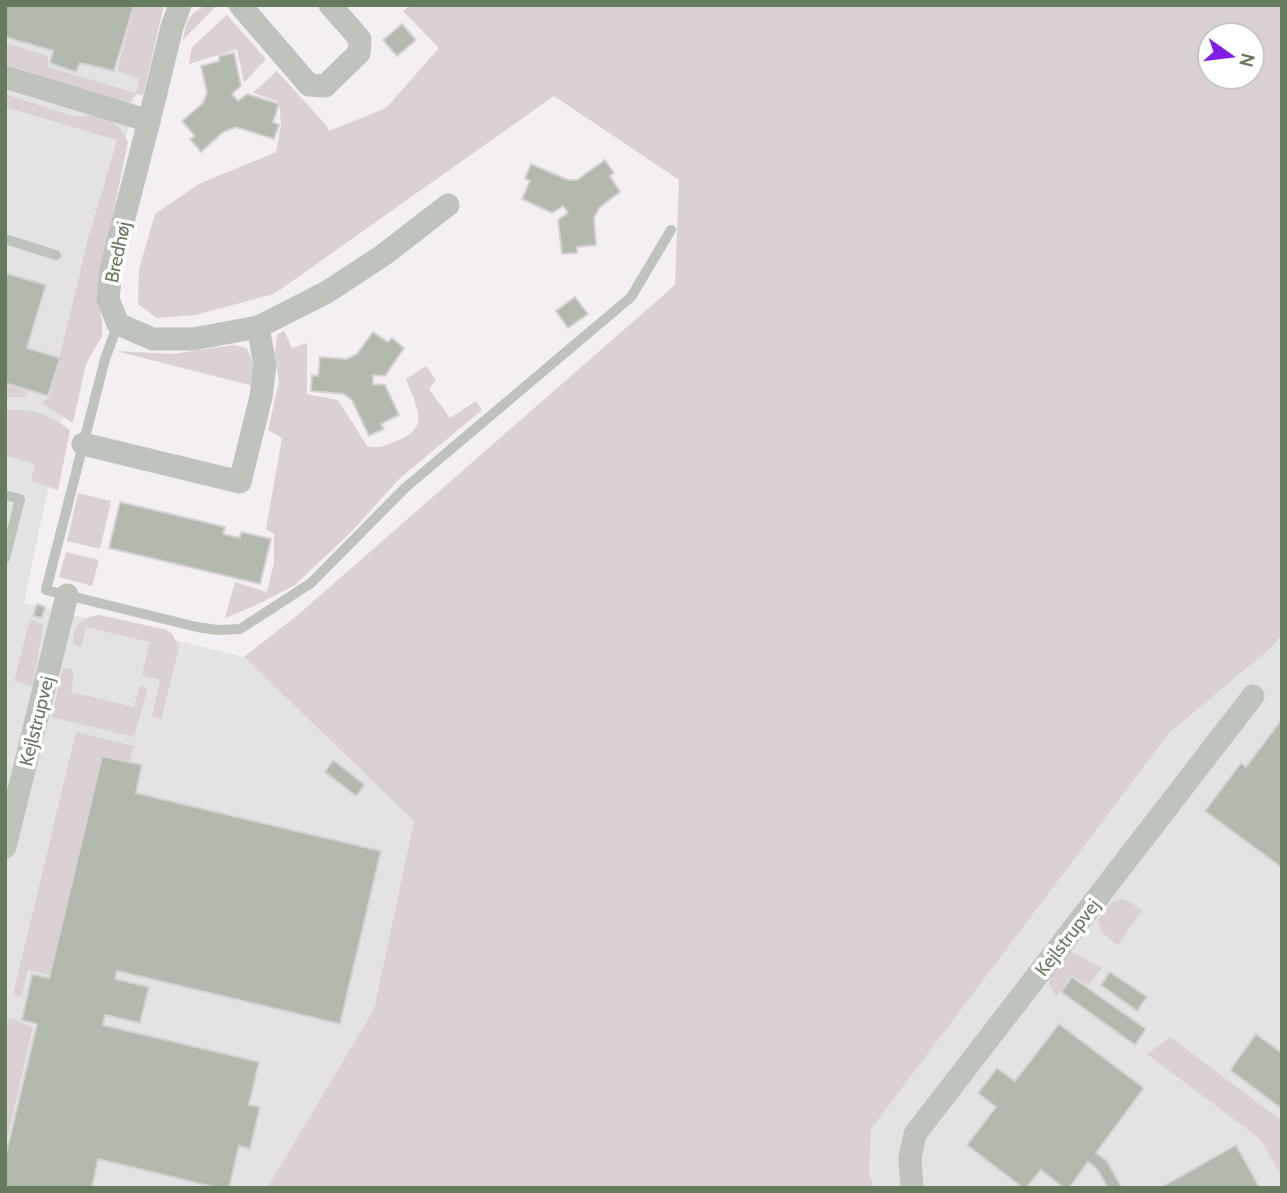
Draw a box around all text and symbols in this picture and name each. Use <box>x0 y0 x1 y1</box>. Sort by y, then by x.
north arrow <box>1196 21 1266 91</box>
text: N <box>1234 51 1260 69</box>
street label: Bredhøj <box>100 219 135 285</box>
street label: Kejlstrupvej <box>14 674 59 769</box>
street label: Kejlstrupvej <box>1030 894 1105 981</box>

